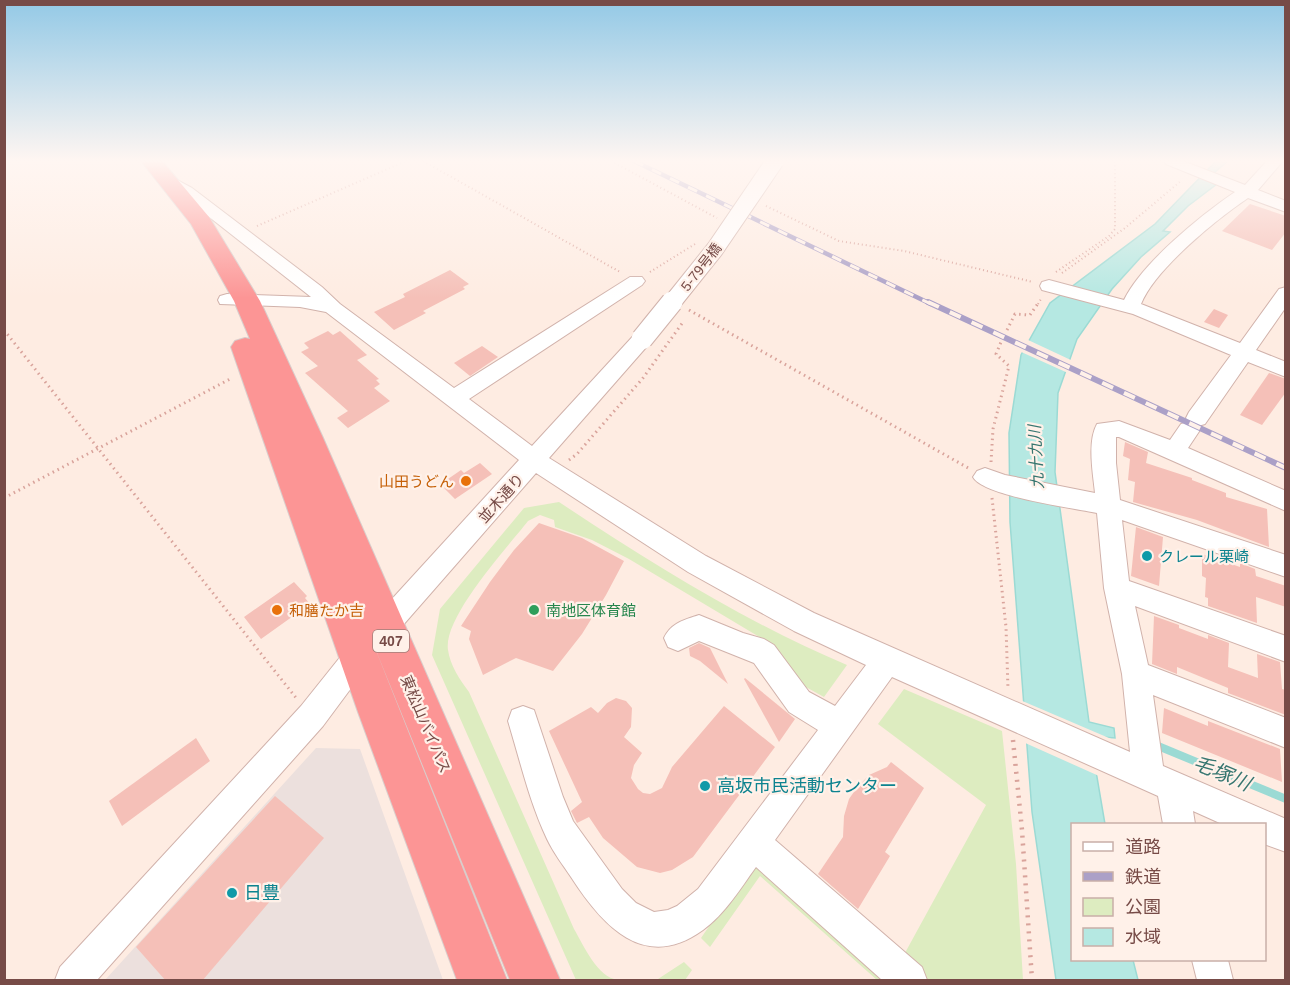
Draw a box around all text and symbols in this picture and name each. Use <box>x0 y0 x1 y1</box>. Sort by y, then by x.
street label: 5-79号橋 <box>677 240 725 294</box>
water label: 九十九川 <box>1026 423 1046 489</box>
street label: 並木通り <box>475 470 527 526</box>
place label: 山田うどん <box>379 473 454 490</box>
marker: 山田うどん <box>459 474 473 488</box>
place label: クレール栗崎 <box>1159 548 1249 565</box>
marker: クレール栗崎 <box>1140 549 1154 563</box>
place label: 和膳たか吉 <box>289 602 364 619</box>
place label: 南地区体育館 <box>546 602 636 619</box>
marker: 和膳たか吉 <box>270 603 284 617</box>
marker: 南地区体育館 <box>527 603 541 617</box>
road number: 407 <box>373 630 409 652</box>
street label: 東松山バイパス <box>398 672 454 776</box>
water label: 毛塚川 <box>1190 751 1256 796</box>
place label: 高坂市民活動センター <box>717 776 897 796</box>
marker: 高坂市民活動センター <box>698 779 712 793</box>
legend <box>1071 823 1266 961</box>
text: 道路 <box>1125 837 1161 857</box>
text: 鉄道 <box>1125 867 1161 887</box>
place label: 日豊 <box>244 883 280 903</box>
marker: 日豊 <box>225 886 239 900</box>
text: 公園 <box>1125 897 1161 917</box>
text: 水域 <box>1125 927 1161 947</box>

